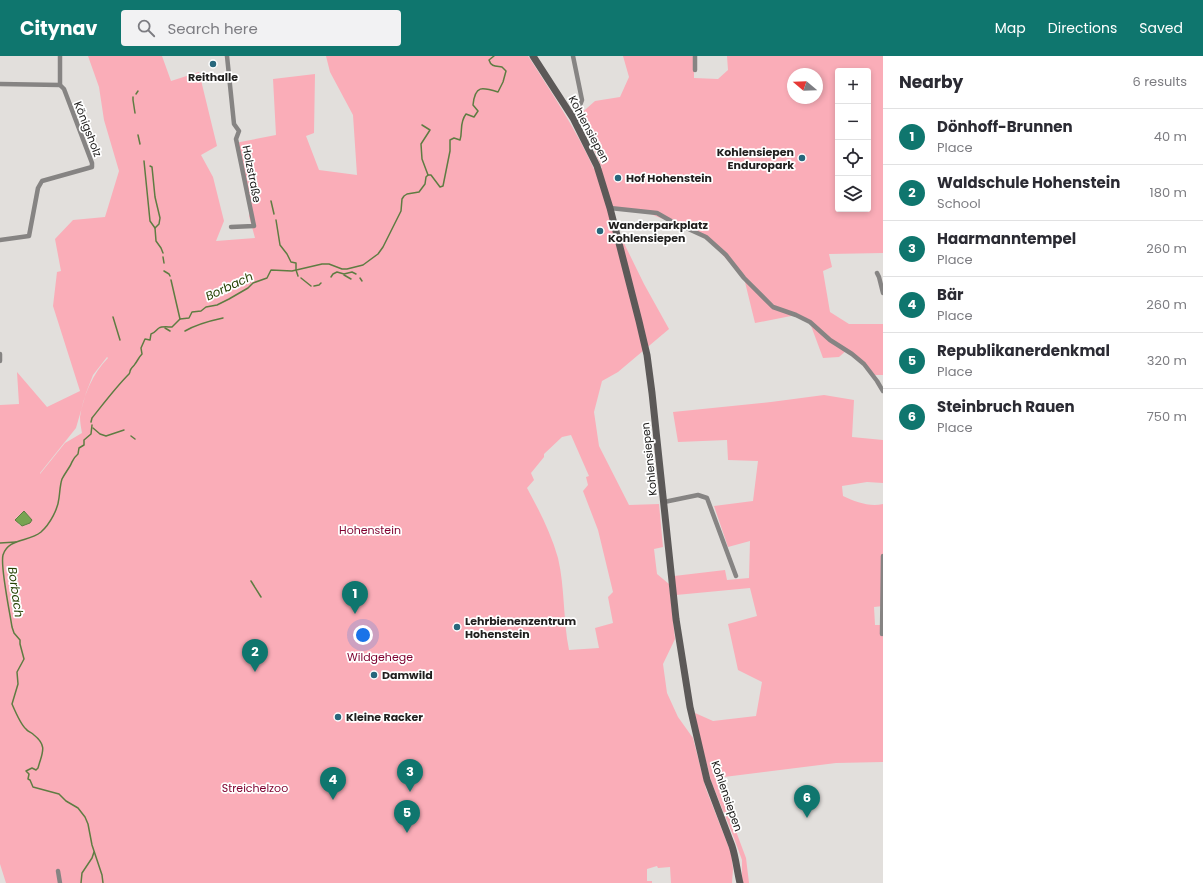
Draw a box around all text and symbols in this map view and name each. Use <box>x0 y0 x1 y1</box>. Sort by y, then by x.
search box <box>121 10 401 46</box>
text: Citynav <box>20 15 97 42</box>
icon: search <box>135 17 157 39</box>
text: Search here <box>167 18 258 39</box>
text: Map <box>995 18 1026 38</box>
text: Directions <box>1048 18 1117 38</box>
text: Saved <box>1139 18 1183 38</box>
marker: Reithalle <box>208 59 218 69</box>
north arrow <box>787 68 823 104</box>
map controls <box>835 68 871 212</box>
button: + <box>835 68 871 104</box>
place label: Reithalle <box>188 69 238 85</box>
text: Nearby <box>899 70 963 94</box>
text: 6 results <box>1133 72 1187 91</box>
street label: Kohlensiepen <box>565 93 613 165</box>
street label: Königsholz <box>70 99 106 159</box>
button: − <box>835 104 871 140</box>
text: Dönhoff-Brunnen <box>937 116 1073 137</box>
text: 1 <box>910 127 914 146</box>
text: 40 m <box>1154 127 1187 146</box>
text: Place <box>937 138 972 157</box>
button: locate <box>835 140 871 176</box>
street label: Holzstraße <box>239 144 265 204</box>
place label: Kohlensiepen Enduropark <box>717 144 794 173</box>
marker: Kohlensiepen Enduropark <box>797 153 807 163</box>
place label: Hof Hohenstein <box>626 170 712 186</box>
text: Waldschule Hohenstein <box>937 172 1120 193</box>
marker: Hof Hohenstein <box>613 173 623 183</box>
button: layers <box>835 176 871 212</box>
text: 2 <box>908 183 916 202</box>
text: 180 m <box>1150 183 1187 202</box>
text: School <box>937 194 981 213</box>
place label: Wanderparkplatz Kohlensiepen <box>608 217 709 246</box>
marker: Wanderparkplatz Kohlensiepen <box>595 226 605 236</box>
text: Haarmanntempel <box>937 228 1076 249</box>
text: 3 <box>908 239 916 258</box>
text: 260 m <box>1146 239 1187 258</box>
text: Place <box>937 250 972 269</box>
water label: Borbach <box>202 268 256 304</box>
text: Bär <box>937 284 964 305</box>
text: 4 <box>908 295 916 314</box>
text: 260 m <box>1146 295 1187 314</box>
text: Place <box>937 306 972 325</box>
text: Republikanerdenkmal <box>937 340 1110 361</box>
text: 5 <box>908 351 916 370</box>
text: 320 m <box>1147 351 1187 370</box>
text: Place <box>937 362 972 381</box>
text: Steinbruch Rauen <box>937 396 1075 417</box>
text: 6 <box>908 407 916 426</box>
text: 750 m <box>1147 407 1187 426</box>
text: Place <box>937 418 972 437</box>
street label: Kohlensiepen <box>637 421 661 497</box>
park label: Hohenstein <box>339 522 401 538</box>
water label: Borbach <box>4 566 28 618</box>
pin: 1 <box>342 581 368 614</box>
place label: Lehrbienenzentrum Hohenstein <box>465 613 576 642</box>
marker: Lehrbienenzentrum Hohenstein <box>452 622 462 632</box>
your location <box>353 625 373 645</box>
pin: 2 <box>242 639 268 672</box>
park label: Wildgehege <box>347 649 413 665</box>
place label: Damwild <box>382 667 433 683</box>
marker: Damwild <box>369 670 379 680</box>
place label: Kleine Racker <box>346 709 423 725</box>
marker: Kleine Racker <box>333 712 343 722</box>
street label: Kohlensiepen <box>707 758 747 834</box>
pin: 3 <box>397 759 423 792</box>
pin: 4 <box>320 767 346 800</box>
park label: Streichelzoo <box>222 780 288 796</box>
pin: 6 <box>794 785 820 818</box>
pin: 5 <box>394 800 420 833</box>

